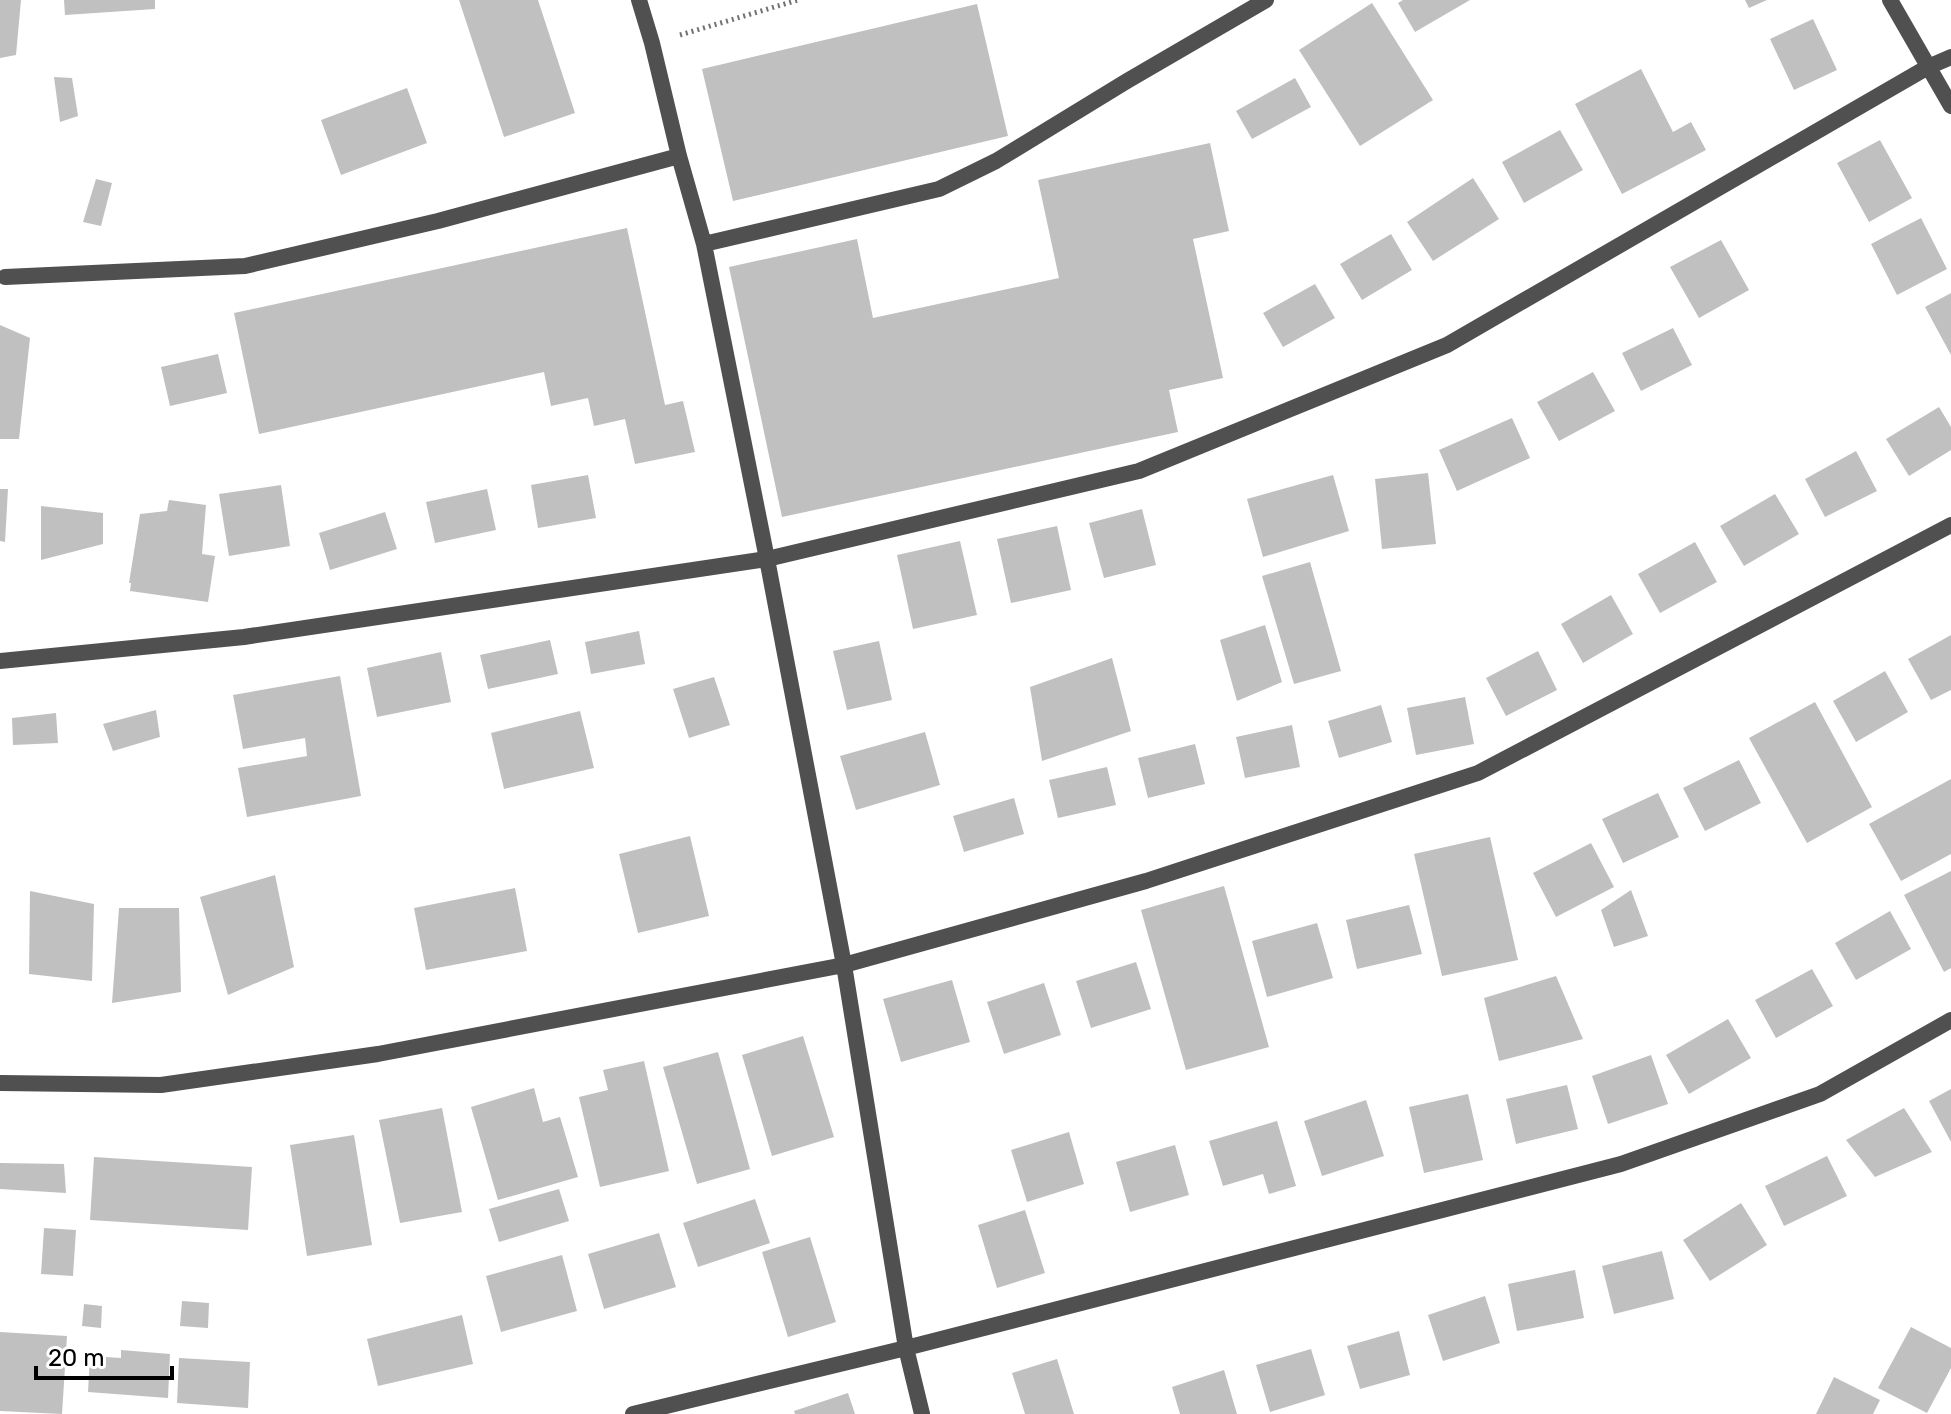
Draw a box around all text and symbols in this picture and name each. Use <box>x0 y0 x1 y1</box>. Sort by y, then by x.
scale bar <box>36 1330 172 1380</box>
text: 20 m <box>48 1344 105 1372</box>

